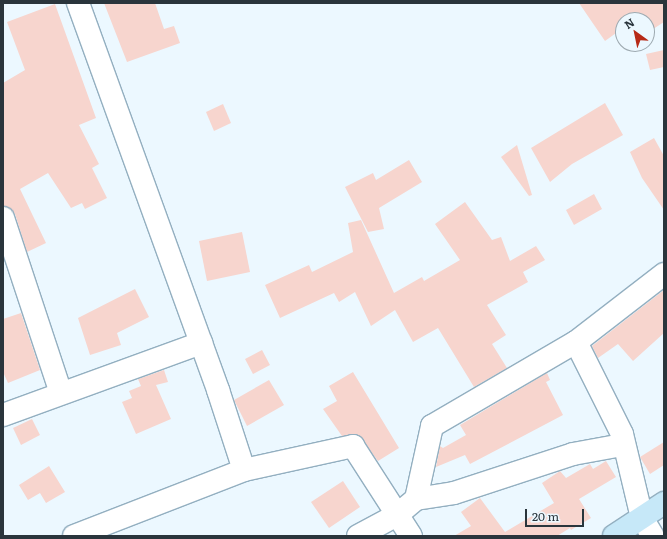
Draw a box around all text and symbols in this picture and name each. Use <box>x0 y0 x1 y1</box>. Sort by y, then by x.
north arrow <box>615 12 655 52</box>
text: N <box>621 14 637 32</box>
scale bar <box>527 501 586 527</box>
text: 20 m <box>532 507 559 525</box>

